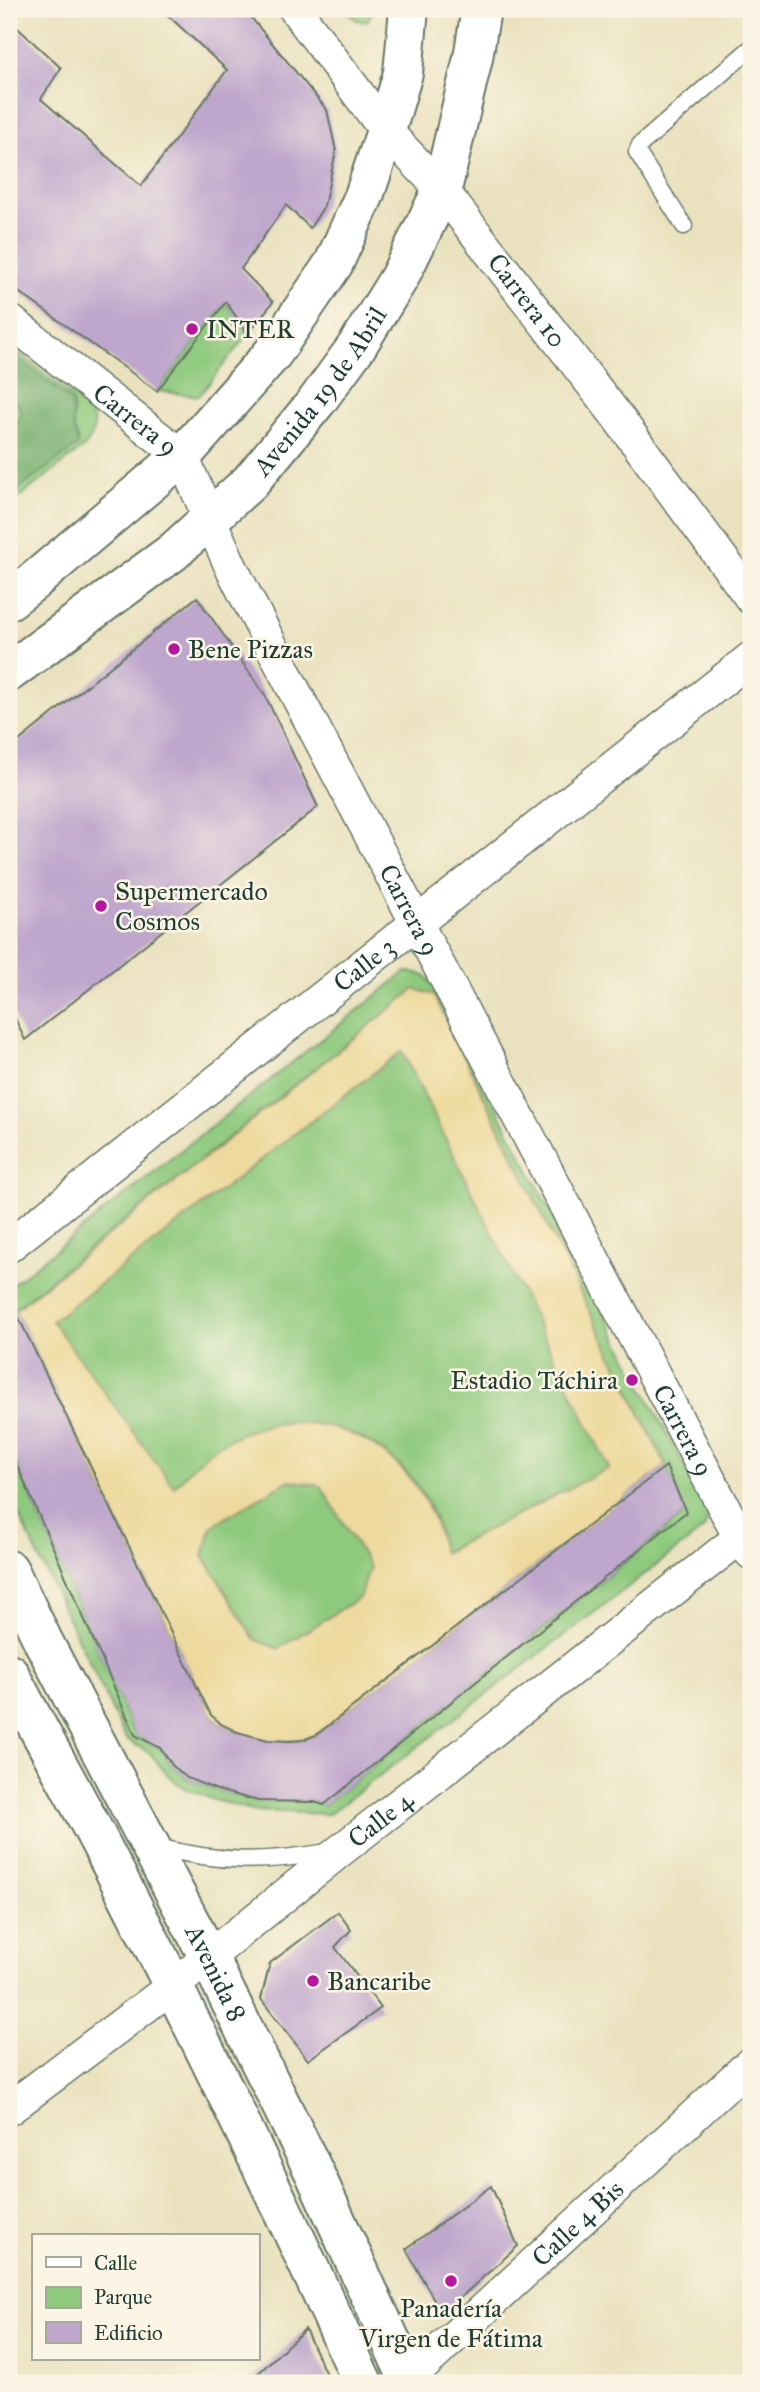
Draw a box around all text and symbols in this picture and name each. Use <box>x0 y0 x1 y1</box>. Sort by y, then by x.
street label: Carrera 10 <box>481 247 574 354</box>
street label: Avenida 19 de Abril <box>245 301 393 483</box>
place label: INTER <box>206 313 295 345</box>
marker: INTER <box>184 321 200 337</box>
street label: Carrera 9 <box>87 376 184 463</box>
place label: Bene Pizzas <box>188 633 313 665</box>
marker: Bene Pizzas <box>166 641 182 657</box>
street label: Carrera 9 <box>372 859 447 961</box>
place label: Supermercado Cosmos <box>115 875 268 937</box>
marker: Supermercado Cosmos <box>93 898 109 914</box>
street label: Calle 3 <box>327 931 401 999</box>
place label: Estadio Táchira <box>450 1364 618 1396</box>
marker: Estadio Táchira <box>624 1372 640 1388</box>
street label: Carrera 9 <box>646 1379 721 1482</box>
street label: Calle 4 <box>341 1784 420 1855</box>
street label: Avenida 8 <box>178 1918 254 2027</box>
place label: Bancaribe <box>327 1965 432 1997</box>
marker: Bancaribe <box>305 1973 321 1989</box>
street label: Calle 4 Bis <box>525 2173 630 2273</box>
legend <box>32 2234 259 2360</box>
text: Calle <box>94 2250 137 2276</box>
marker: Panadería Virgen de Fátima <box>443 2273 459 2289</box>
text: Parque <box>94 2284 153 2310</box>
place label: Panadería Virgen de Fátima <box>358 2292 543 2354</box>
text: Edificio <box>94 2320 163 2346</box>

